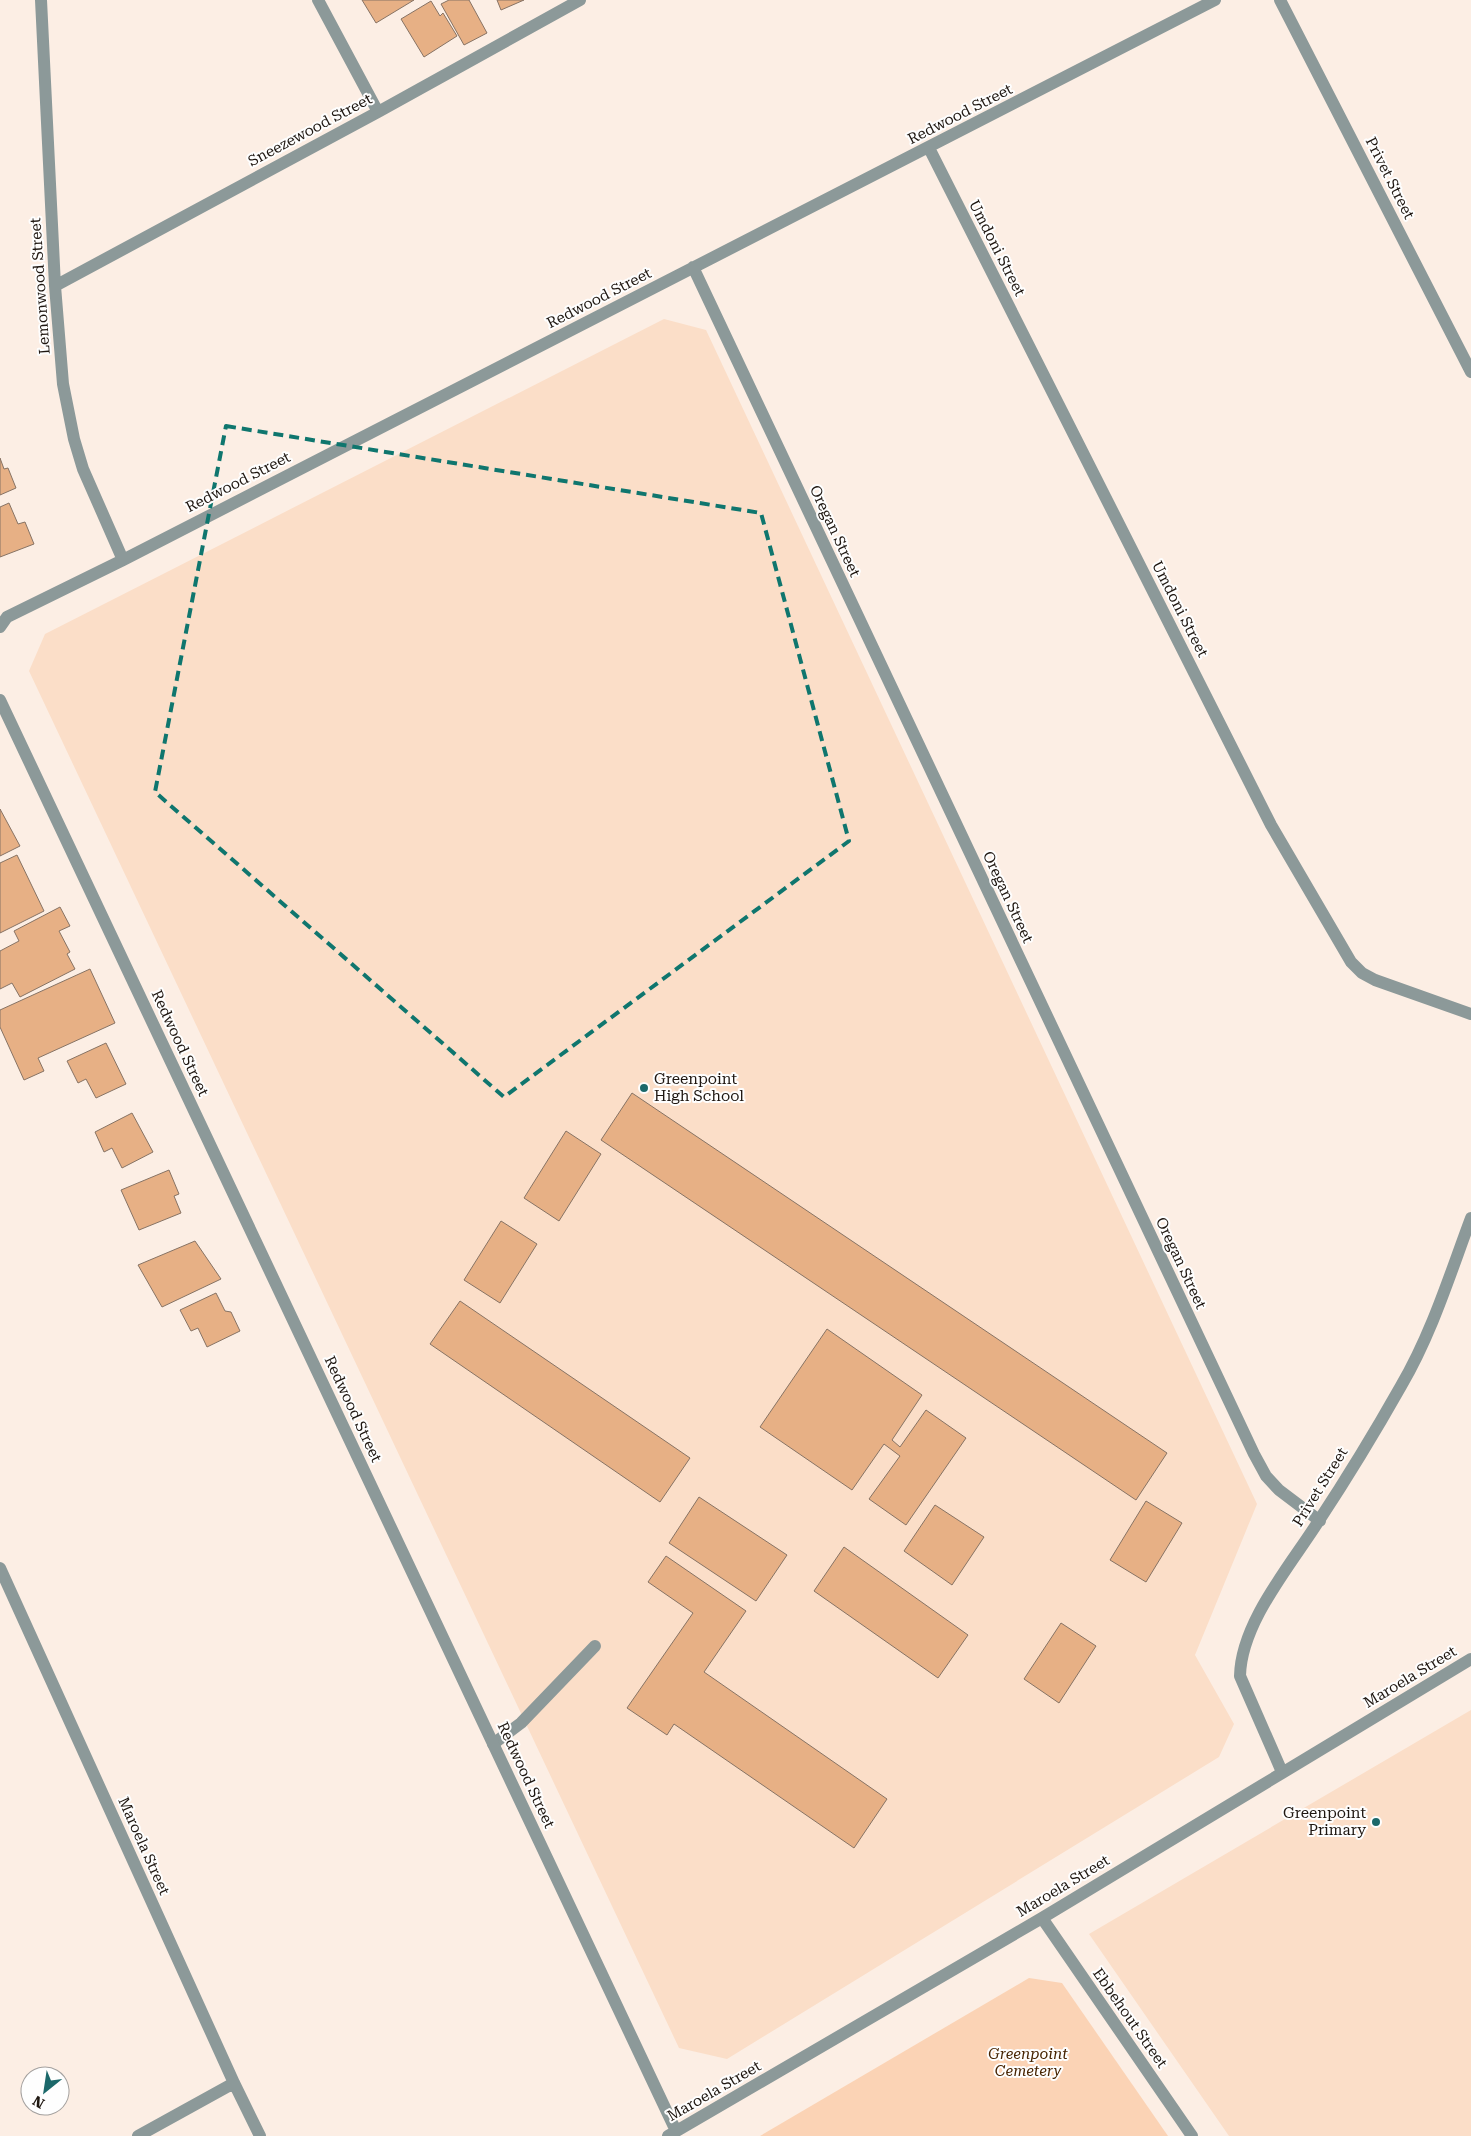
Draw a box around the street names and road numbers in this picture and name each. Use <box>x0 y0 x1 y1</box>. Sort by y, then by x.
street label: Redwood Street <box>905 80 1016 148</box>
street label: Sneezewood Street <box>245 90 375 170</box>
street label: Privet Street <box>1362 134 1419 222</box>
street label: Umdoni Street <box>965 197 1029 299</box>
street label: Lemonwood Street <box>26 217 54 355</box>
street label: Redwood Street <box>544 264 655 332</box>
street label: Redwood Street <box>183 448 294 516</box>
street label: Oregan Street <box>806 482 864 580</box>
street label: Umdoni Street <box>1148 558 1212 660</box>
street label: Oregan Street <box>979 848 1037 946</box>
street label: Redwood Street <box>148 987 213 1099</box>
street label: Oregan Street <box>1152 1214 1210 1312</box>
street label: Redwood Street <box>321 1353 386 1465</box>
street label: Privet Street <box>1289 1444 1352 1530</box>
street label: Maroela Street <box>1360 1642 1460 1712</box>
street label: Redwood Street <box>494 1719 559 1831</box>
street label: Maroela Street <box>114 1794 174 1898</box>
street label: Maroela Street <box>1013 1851 1113 1921</box>
street label: Ebbehout Street <box>1089 1965 1171 2072</box>
street label: Maroela Street <box>664 2057 764 2125</box>

